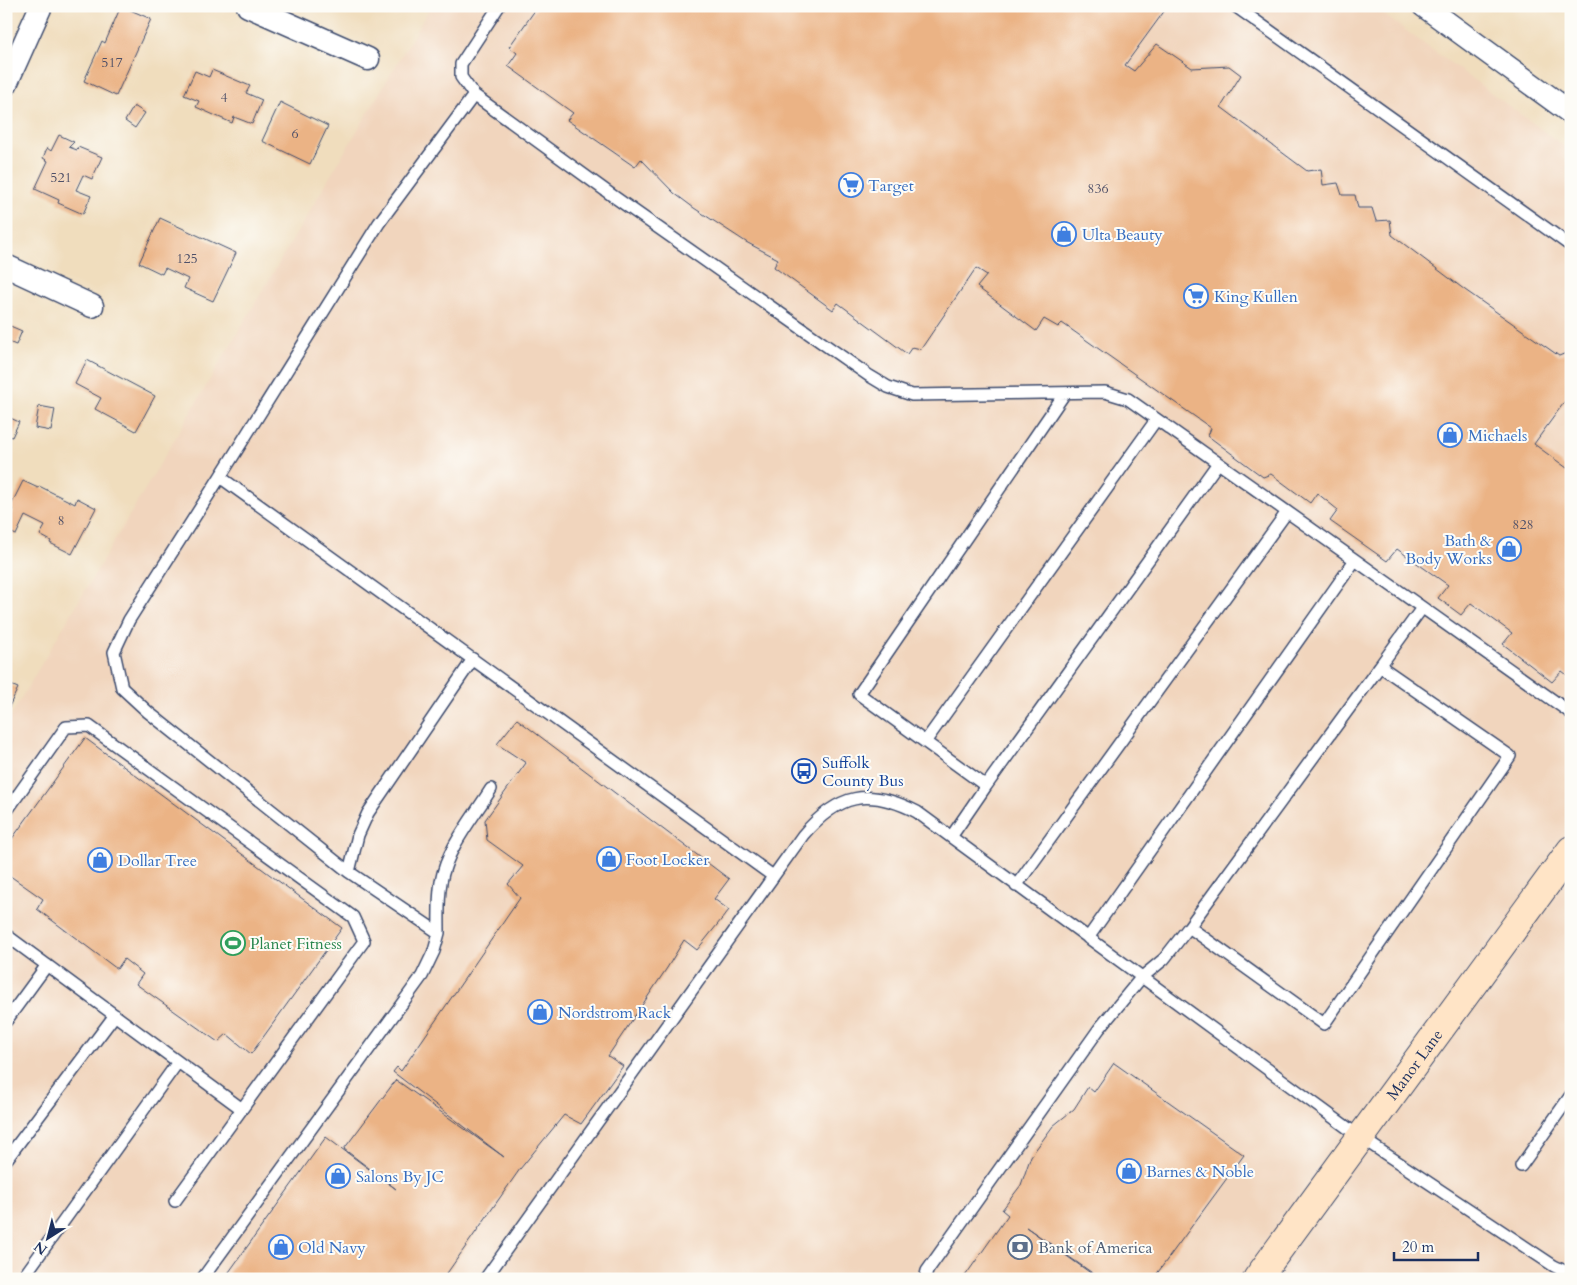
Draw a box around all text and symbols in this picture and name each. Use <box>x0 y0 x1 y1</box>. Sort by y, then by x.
house number: 517 <box>101 53 123 72</box>
house number: 4 <box>220 88 228 107</box>
house number: 6 <box>291 124 299 143</box>
house number: 521 <box>50 168 72 187</box>
supermarket icon: Target <box>838 172 864 198</box>
place label: Target <box>868 175 914 197</box>
house number: 836 <box>1087 179 1109 198</box>
shop icon: Ulta Beauty <box>1051 221 1077 247</box>
place label: Ulta Beauty <box>1082 224 1163 246</box>
house number: 125 <box>176 249 198 268</box>
supermarket icon: King Kullen <box>1183 283 1209 309</box>
place label: King Kullen <box>1214 286 1298 308</box>
shop icon: Michaels <box>1437 422 1463 448</box>
place label: Michaels <box>1468 425 1527 447</box>
house number: 8 <box>57 511 65 530</box>
house number: 828 <box>1512 515 1534 534</box>
place label: Bath & Body Works <box>1405 530 1492 570</box>
shop icon: Bath & Body Works <box>1496 536 1522 562</box>
place label: Suffolk County Bus <box>822 752 904 792</box>
bus stop icon: Suffolk County Bus <box>791 758 817 784</box>
shop icon: Foot Locker <box>596 846 622 872</box>
shop icon: Dollar Tree <box>87 847 113 873</box>
place label: Foot Locker <box>626 849 709 871</box>
place label: Dollar Tree <box>118 850 197 872</box>
sports icon: Planet Fitness <box>220 930 246 956</box>
place label: Planet Fitness <box>250 933 342 955</box>
shop icon: Nordstrom Rack <box>527 999 553 1025</box>
place label: Nordstrom Rack <box>558 1002 672 1024</box>
street label: Manor Lane <box>1382 1025 1448 1105</box>
shop icon: Barnes & Noble <box>1116 1158 1142 1184</box>
place label: Barnes & Noble <box>1146 1161 1254 1183</box>
shop icon: Salons By JC <box>325 1163 351 1189</box>
place label: Salons By JC <box>356 1166 444 1188</box>
north arrow <box>22 1212 72 1262</box>
scale bar <box>1394 1230 1478 1262</box>
shop icon: Old Navy <box>268 1234 294 1260</box>
bank icon: Bank of America <box>1007 1234 1033 1260</box>
text: N <box>30 1237 51 1259</box>
place label: Old Navy <box>298 1237 366 1259</box>
place label: Bank of America <box>1038 1237 1152 1259</box>
text: 20 m <box>1402 1237 1434 1257</box>

